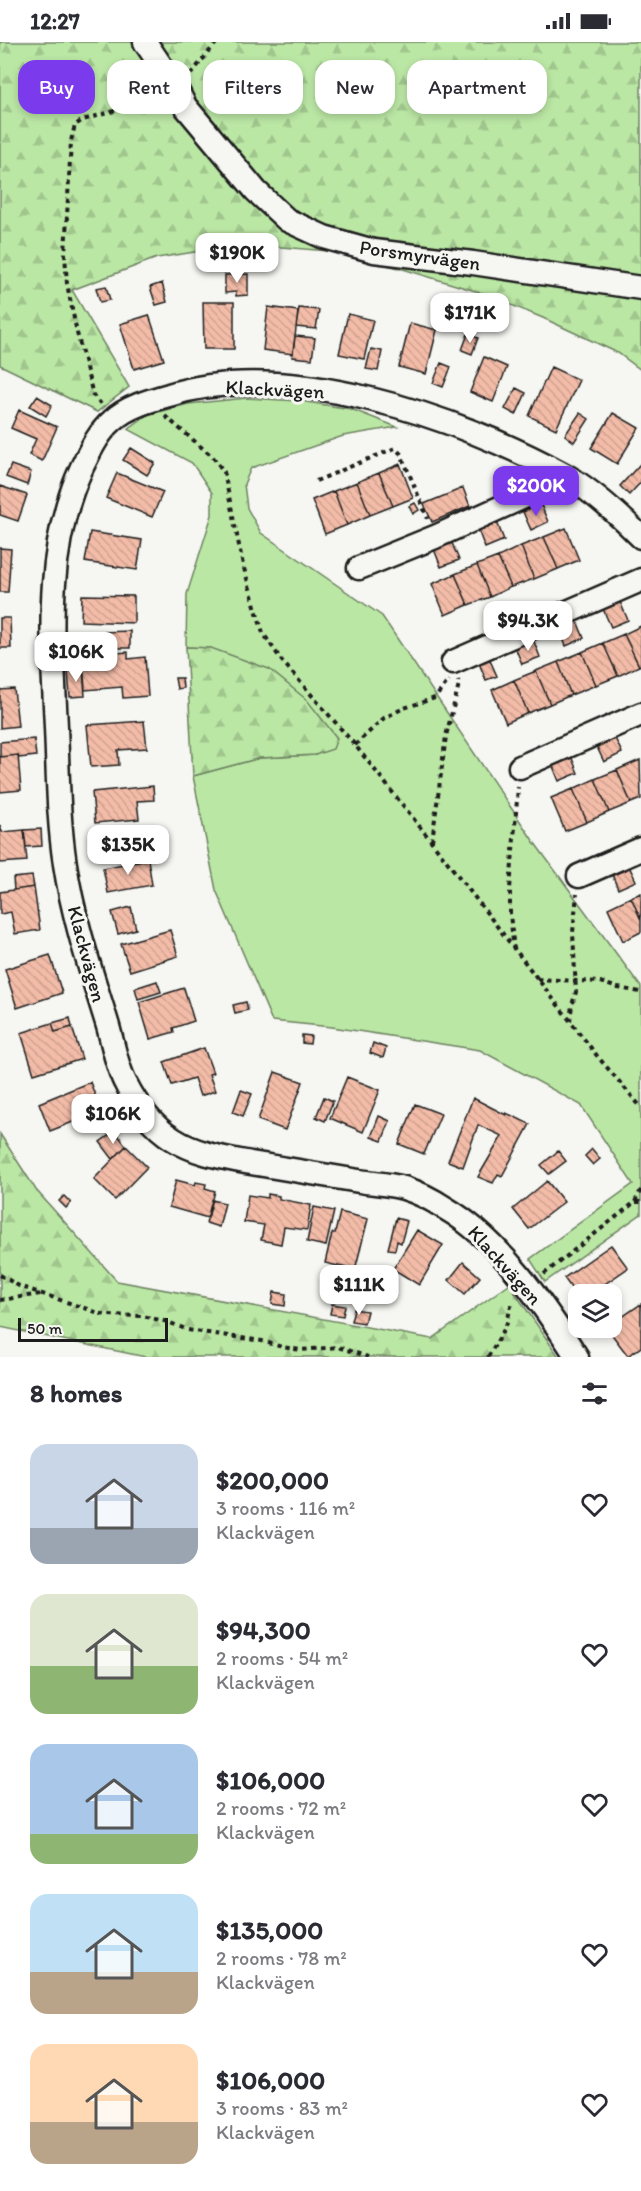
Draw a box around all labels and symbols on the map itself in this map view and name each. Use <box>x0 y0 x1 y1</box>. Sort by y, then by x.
pin: $190K <box>195 233 279 284</box>
street label: Porsmyrvägen <box>358 235 482 275</box>
pin: $171K <box>428 293 512 344</box>
street label: Klackvägen <box>225 374 325 404</box>
pin: $200K <box>494 466 578 517</box>
pin: $94.3K <box>479 601 577 652</box>
pin: $106K <box>34 632 118 683</box>
pin: $135K <box>86 825 170 876</box>
street label: Klackvägen <box>63 903 111 1005</box>
pin: $106K <box>71 1094 155 1145</box>
street label: Klackvägen <box>463 1220 547 1310</box>
pin: $111K <box>317 1265 401 1316</box>
scale bar <box>18 1315 168 1342</box>

